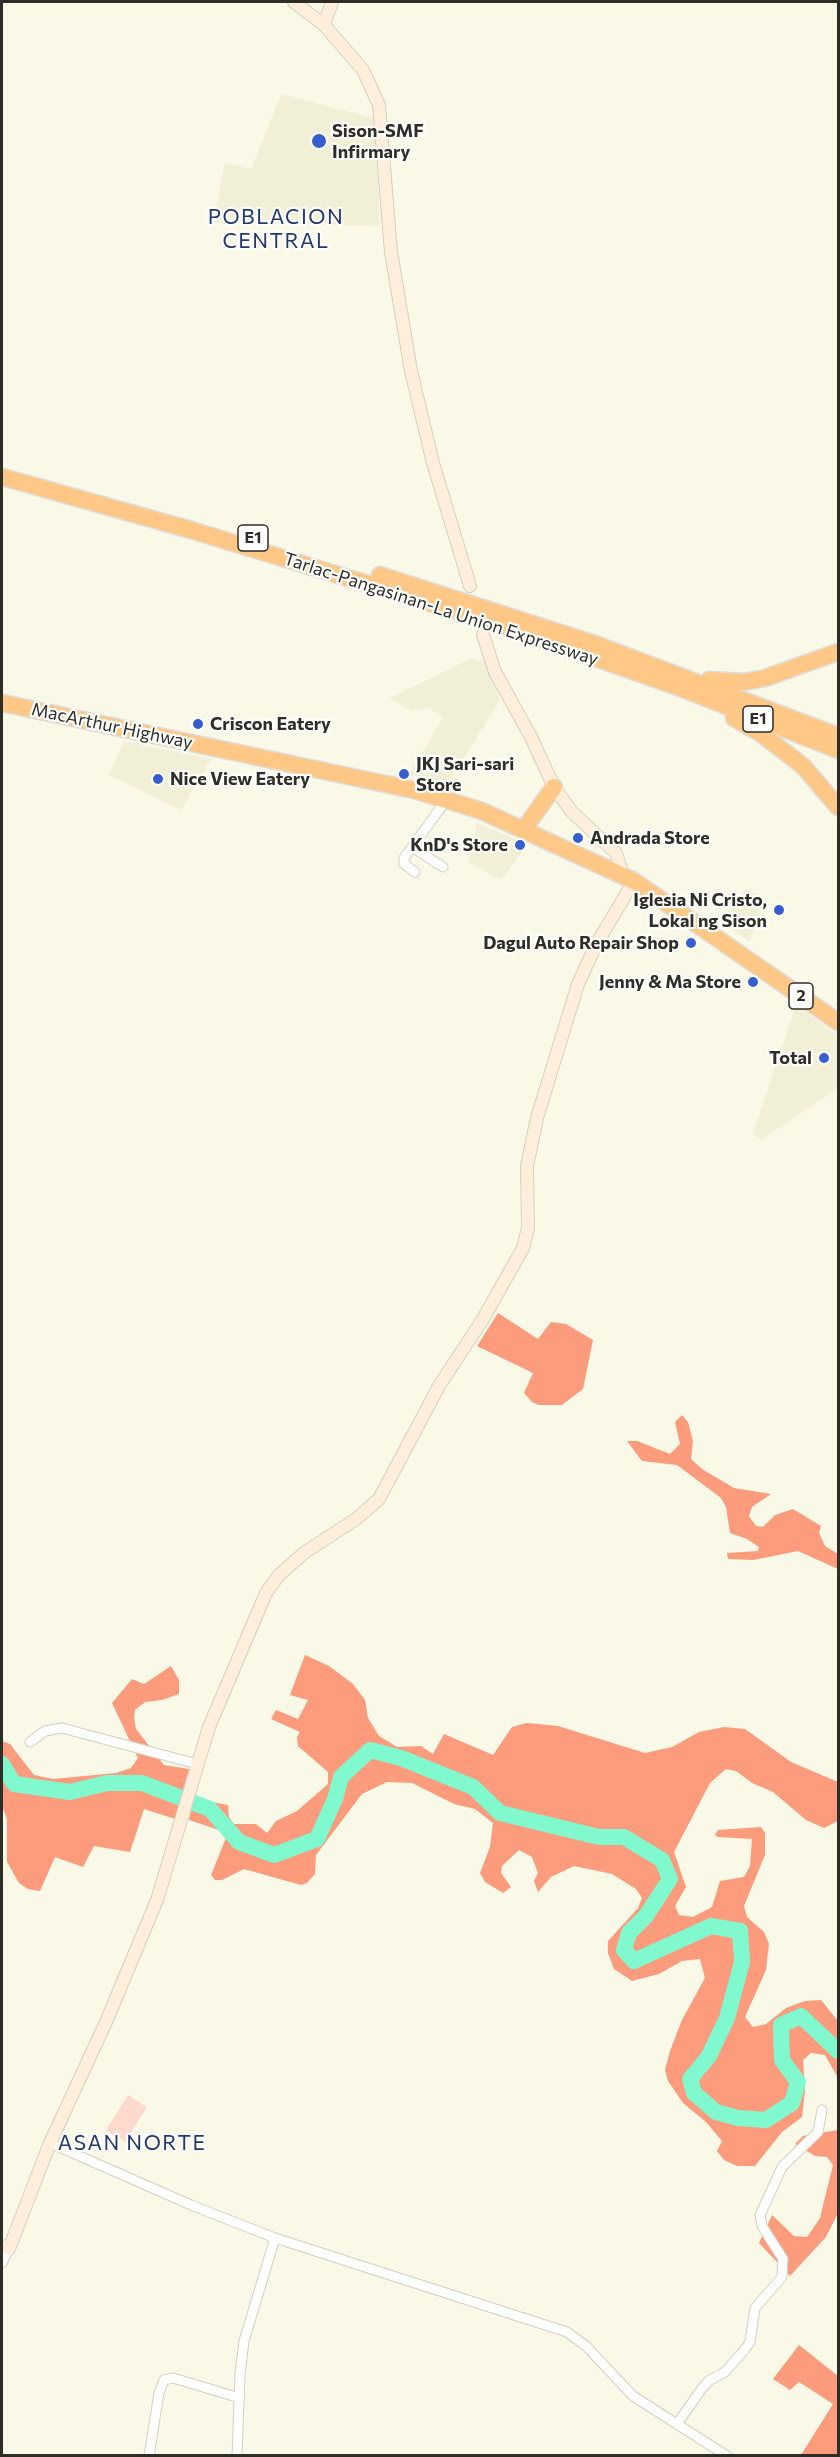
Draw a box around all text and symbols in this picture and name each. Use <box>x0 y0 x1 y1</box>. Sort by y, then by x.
place label: Sison-SMF Infirmary <box>332 120 424 162</box>
marker: Sison-SMF Infirmary <box>310 132 328 150</box>
district label: POBLACION CENTRAL <box>208 204 344 254</box>
road number: E1 <box>238 525 268 551</box>
street label: Tarlac-Pangasinan-La Union Expressway <box>281 548 601 670</box>
street label: MacArthur Highway <box>29 698 195 754</box>
road number: E1 <box>743 706 773 732</box>
place label: Criscon Eatery <box>210 713 331 735</box>
marker: Criscon Eatery <box>191 717 205 731</box>
place label: JKJ Sari-sari Store <box>416 753 514 795</box>
marker: JKJ Sari-sari Store <box>397 767 411 781</box>
place label: Nice View Eatery <box>170 768 310 790</box>
marker: Nice View Eatery <box>151 772 165 786</box>
place label: Andrada Store <box>590 827 710 849</box>
marker: Andrada Store <box>571 831 585 845</box>
place label: KnD's Store <box>410 834 508 856</box>
marker: KnD's Store <box>513 838 527 852</box>
place label: Iglesia Ni Cristo, Lokal ng Sison <box>633 889 767 932</box>
marker: Iglesia Ni Cristo, Lokal ng Sison <box>772 903 786 917</box>
place label: Dagul Auto Repair Shop <box>483 932 679 954</box>
marker: Dagul Auto Repair Shop <box>684 936 698 950</box>
place label: Jenny & Ma Store <box>599 971 741 993</box>
marker: Jenny & Ma Store <box>746 975 760 989</box>
road number: 2 <box>789 983 813 1009</box>
place label: Total <box>769 1047 812 1069</box>
marker: Total <box>817 1051 831 1065</box>
district label: ASAN NORTE <box>58 2130 206 2156</box>

